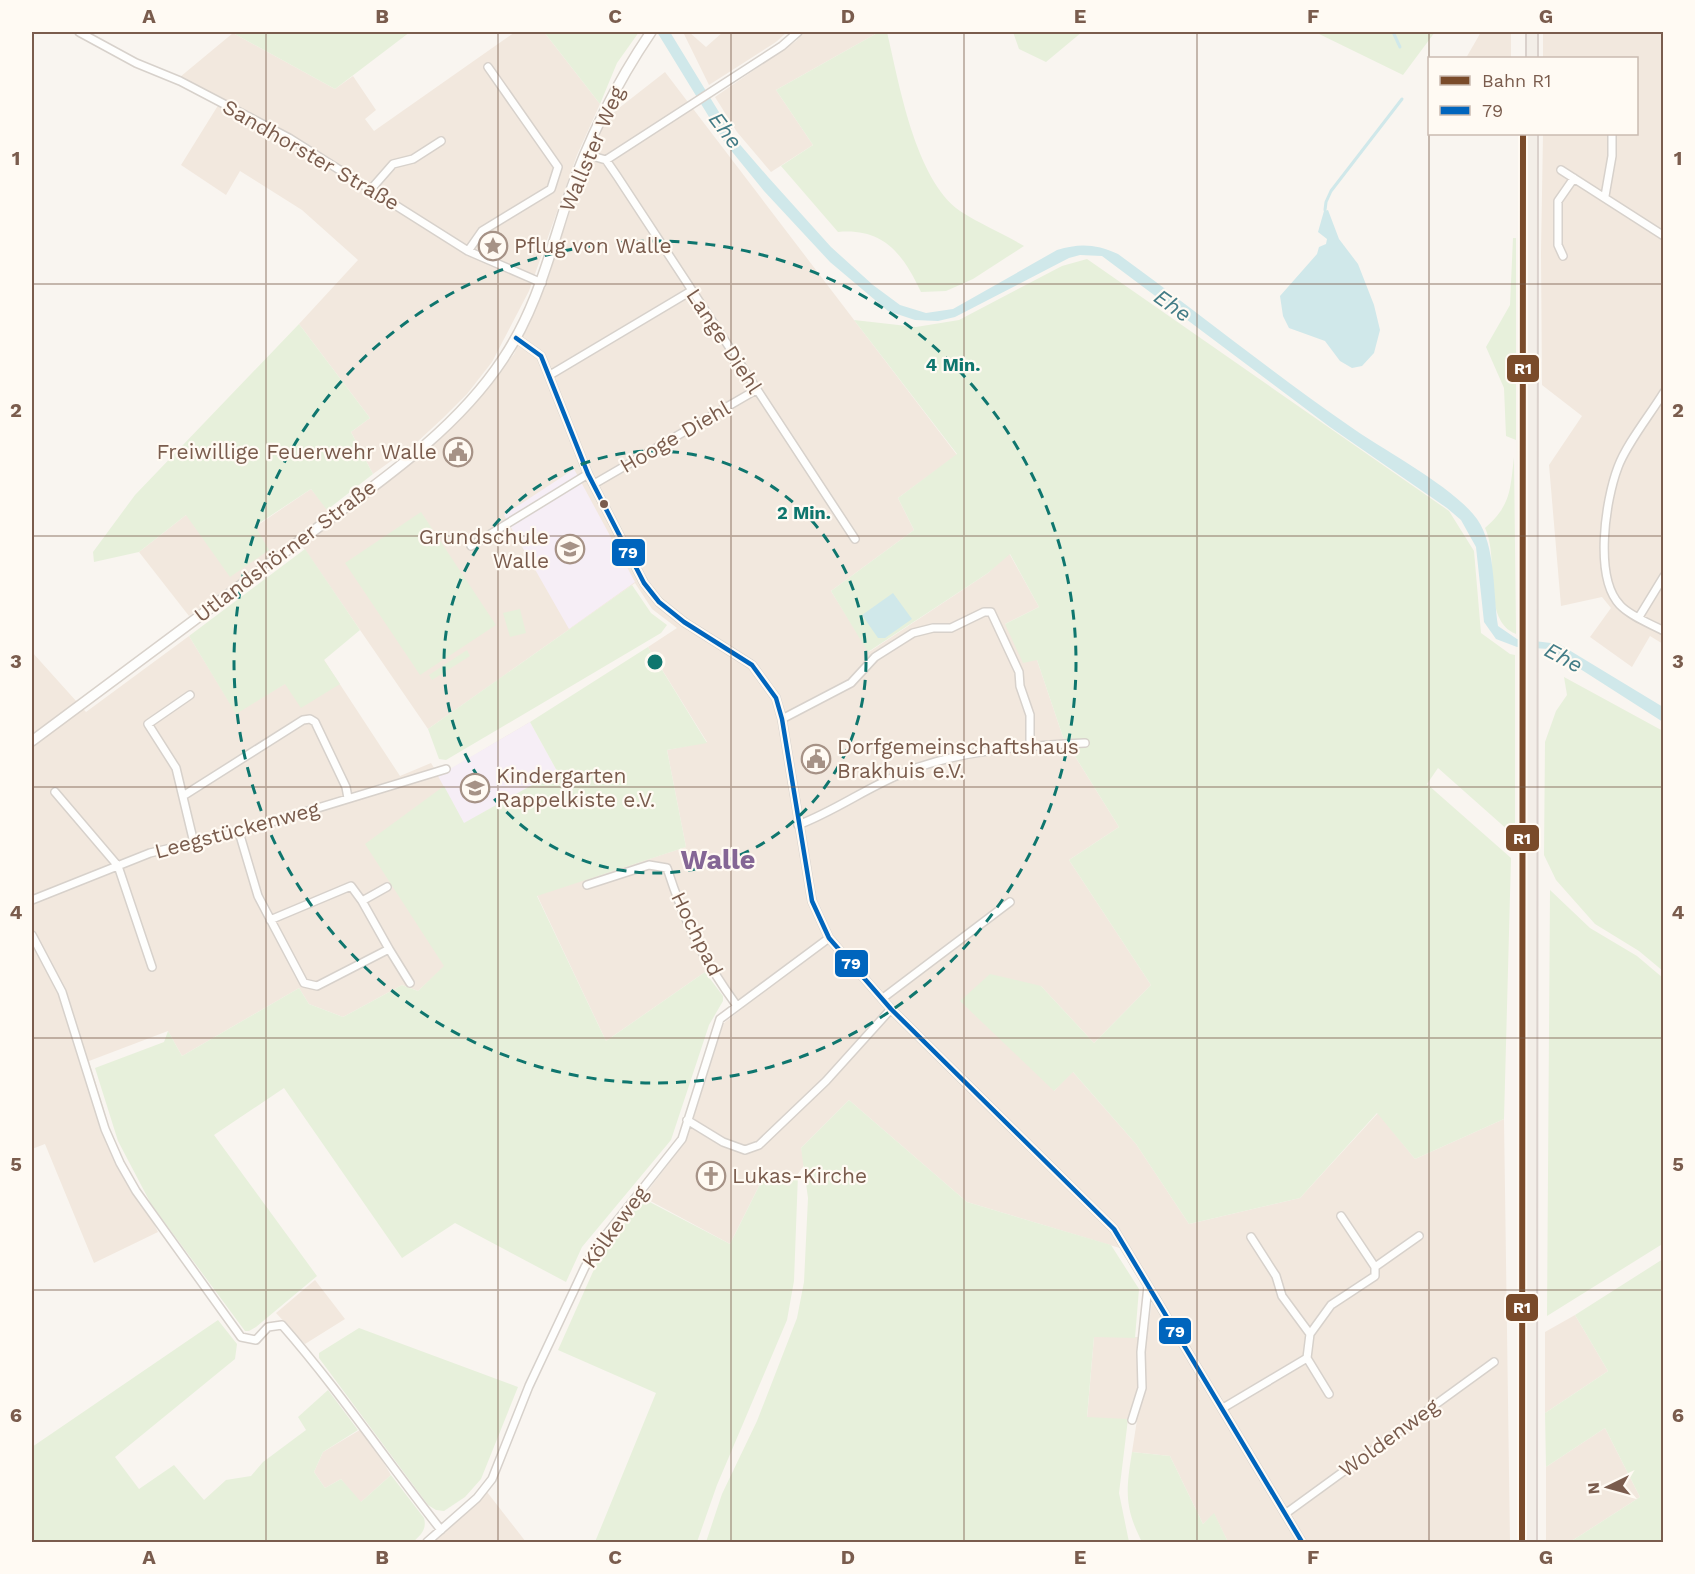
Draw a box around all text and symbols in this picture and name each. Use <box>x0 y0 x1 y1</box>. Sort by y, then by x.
text: A <box>142 4 156 28</box>
text: B <box>375 4 389 28</box>
text: C <box>608 4 622 28</box>
text: D <box>841 4 855 28</box>
text: E <box>1074 4 1086 28</box>
text: F <box>1307 4 1319 28</box>
text: G <box>1539 4 1553 28</box>
legend <box>1428 57 1638 135</box>
text: Bahn R1 <box>1482 70 1551 91</box>
street label: Wallster Weg <box>554 82 629 215</box>
street label: Sandhorster Straße <box>218 94 404 215</box>
text: 79 <box>1482 100 1503 121</box>
water label: Ehe <box>704 107 747 154</box>
text: 1 <box>12 146 20 170</box>
text: 1 <box>1674 146 1682 170</box>
place icon: Pflug von Walle <box>477 230 509 262</box>
place label: Pflug von Walle <box>514 233 672 258</box>
street label: Lange Diehl <box>681 284 768 398</box>
water label: Ehe <box>1149 284 1196 327</box>
text: 4 Min. <box>926 354 980 375</box>
line badge: R1 <box>1506 354 1540 383</box>
text: R1 <box>1514 359 1532 378</box>
street label: Hooge Diehl <box>615 395 735 478</box>
text: 2 <box>10 398 22 422</box>
text: 2 <box>1672 398 1684 422</box>
public building icon: Freiwillige Feuerwehr Walle <box>442 436 474 468</box>
place label: Freiwillige Feuerwehr Walle <box>156 439 437 464</box>
street label: Utlandshörner Straße <box>189 474 381 627</box>
unlabelled marker <box>598 498 610 510</box>
text: 2 Min. <box>777 502 831 523</box>
place label: Grundschule Walle <box>419 524 549 573</box>
school or university icon: Grundschule Walle <box>554 533 586 565</box>
line badge: 79 <box>611 538 646 567</box>
text: 79 <box>618 543 638 562</box>
water label: Ehe <box>1540 637 1587 678</box>
text: 3 <box>10 649 22 673</box>
text: 3 <box>1672 649 1684 673</box>
centre of rings <box>645 652 665 672</box>
place label: Dorfgemeinschaftshaus Brakhuis e.V. <box>837 734 1079 783</box>
public building icon: Dorfgemeinschaftshaus Brakhuis e.V. <box>800 743 832 775</box>
place label: Kindergarten Rappelkiste e.V. <box>496 763 655 812</box>
school or university icon: Kindergarten Rappelkiste e.V. <box>459 772 491 804</box>
street label: Leegstückenweg <box>152 795 323 863</box>
line badge: R1 <box>1505 824 1540 852</box>
text: R1 <box>1513 829 1531 848</box>
district label: Walle <box>681 844 755 876</box>
street label: Hochpad <box>666 887 729 980</box>
text: 4 <box>10 900 23 924</box>
text: 4 <box>1672 900 1685 924</box>
line badge: 79 <box>834 949 869 978</box>
text: 79 <box>841 954 861 973</box>
text: 5 <box>10 1152 22 1176</box>
text: 5 <box>1672 1152 1684 1176</box>
church icon: Lukas-Kirche <box>695 1160 727 1192</box>
place label: Lukas-Kirche <box>732 1163 867 1188</box>
street label: Kölkeweg <box>576 1180 653 1273</box>
line badge: R1 <box>1505 1293 1539 1322</box>
text: R1 <box>1513 1298 1531 1317</box>
line badge: 79 <box>1158 1317 1192 1345</box>
text: 79 <box>1165 1322 1185 1341</box>
street label: Woldenweg <box>1334 1393 1444 1482</box>
text: 6 <box>10 1403 22 1427</box>
text: 6 <box>1672 1403 1684 1427</box>
north arrow <box>1578 1457 1638 1517</box>
text: N <box>1584 1482 1604 1495</box>
text: A <box>142 1545 156 1569</box>
text: B <box>375 1545 389 1569</box>
text: C <box>608 1545 622 1569</box>
text: D <box>841 1545 855 1569</box>
text: E <box>1074 1545 1086 1569</box>
text: F <box>1307 1545 1319 1569</box>
text: G <box>1539 1545 1553 1569</box>

